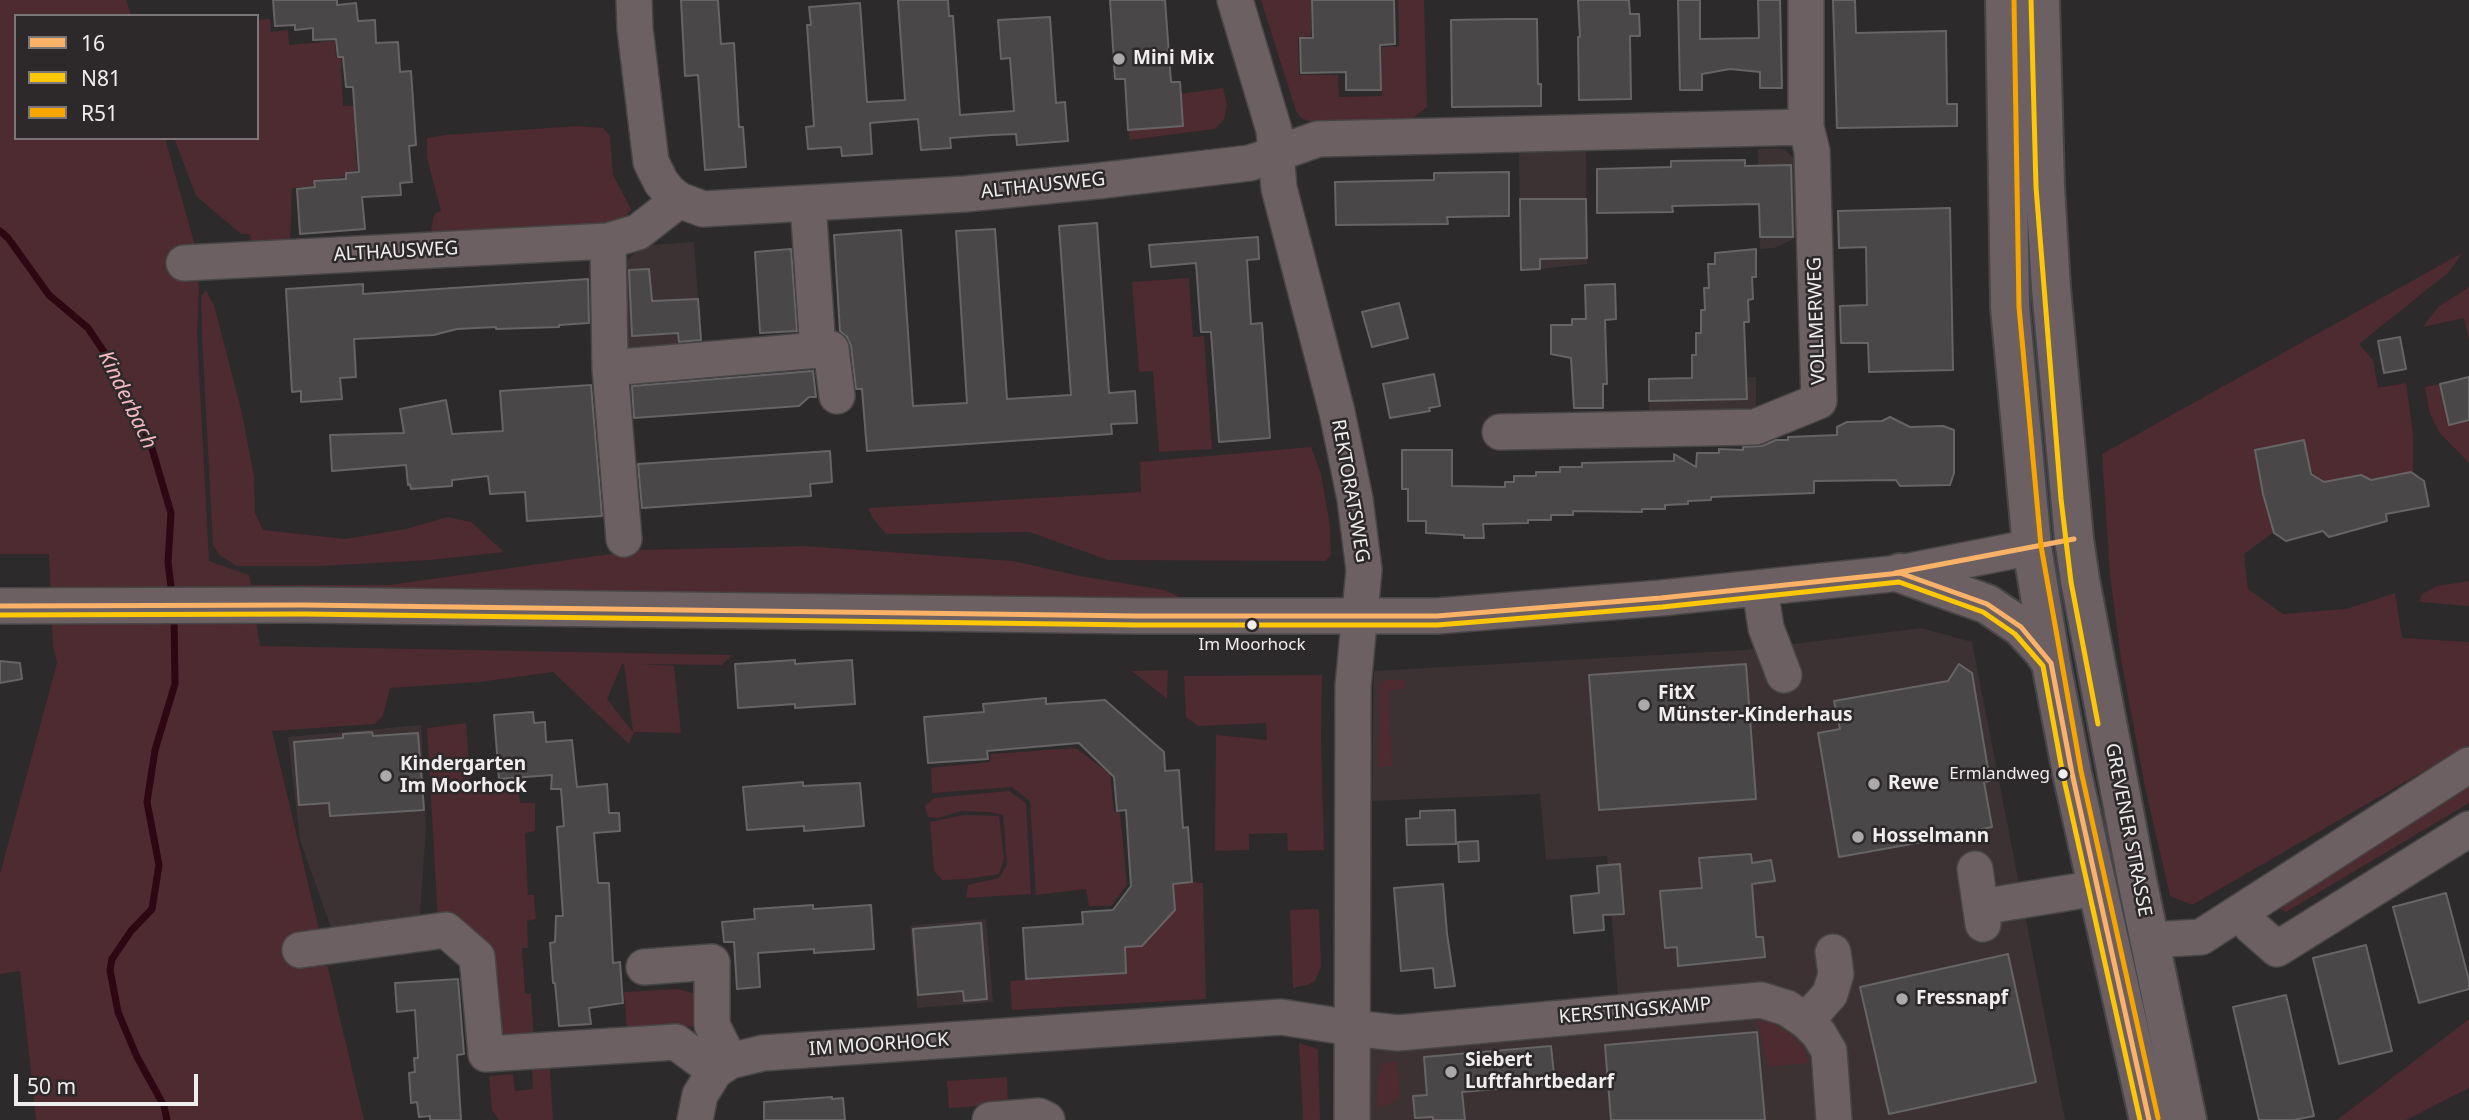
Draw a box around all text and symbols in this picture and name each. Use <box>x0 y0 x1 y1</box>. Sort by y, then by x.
legend <box>14 14 259 140</box>
text: 16 <box>81 29 105 57</box>
place label: Mini Mix <box>1133 48 1214 70</box>
marker: Mini Mix <box>1111 51 1127 67</box>
text: N81 <box>81 64 121 92</box>
text: R51 <box>81 99 118 127</box>
street label: ALTHAUSWEG <box>980 168 1106 204</box>
street label: ALTHAUSWEG <box>333 237 459 267</box>
street label: VOLLMERWEG <box>1803 257 1831 385</box>
water label: Kinderbach <box>92 347 162 453</box>
street label: REKTORATSWEG <box>1326 418 1374 564</box>
marker: Im Moorhock <box>1245 618 1259 632</box>
place label: Im Moorhock <box>1198 635 1306 655</box>
place label: FitX Münster-Kinderhaus <box>1658 683 1852 727</box>
marker: FitX Münster-Kinderhaus <box>1636 697 1652 713</box>
street label: GREVENER STRASSE <box>2100 741 2156 919</box>
place label: Kindergarten Im Moorhock <box>400 754 527 798</box>
place label: Ermlandweg <box>1949 764 2050 784</box>
marker: Ermlandweg <box>2056 767 2070 781</box>
marker: Kindergarten Im Moorhock <box>378 768 394 784</box>
place label: Rewe <box>1888 773 1939 795</box>
marker: Rewe <box>1866 776 1882 792</box>
place label: Hosselmann <box>1872 826 1989 848</box>
marker: Hosselmann <box>1850 829 1866 845</box>
place label: Fressnapf <box>1916 988 2008 1010</box>
marker: Fressnapf <box>1894 991 1910 1007</box>
street label: KERSTINGSKAMP <box>1558 993 1712 1029</box>
street label: IM MOORHOCK <box>808 1029 950 1061</box>
place label: Siebert Luftfahrtbedarf <box>1465 1050 1614 1094</box>
scale bar <box>18 1060 201 1104</box>
marker: Siebert Luftfahrtbedarf <box>1443 1064 1459 1080</box>
text: 50 m <box>27 1072 76 1100</box>

